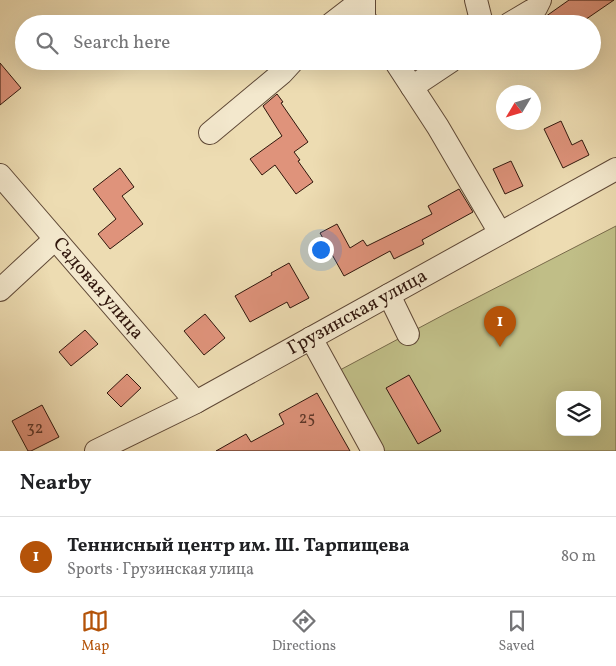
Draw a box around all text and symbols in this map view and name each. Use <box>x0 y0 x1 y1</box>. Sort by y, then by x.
search box <box>15 15 601 70</box>
icon: search <box>33 29 61 57</box>
text: Search here <box>73 30 170 56</box>
north arrow <box>496 85 541 130</box>
street label: Садовая улица <box>46 232 150 345</box>
your location <box>308 237 334 263</box>
street label: Грузинская улица <box>283 263 432 362</box>
pin: 1 <box>484 306 516 347</box>
map controls <box>556 391 601 436</box>
button: layers <box>556 391 601 436</box>
house number: 25 <box>299 408 315 430</box>
house number: 32 <box>27 418 43 440</box>
text: Nearby <box>20 469 91 498</box>
text: Теннисный центр им. Ш. Тарпищева <box>67 533 410 559</box>
text: 1 <box>33 546 39 568</box>
text: 80 m <box>561 546 596 568</box>
text: Sports · Грузинская улица <box>67 559 254 581</box>
tab: Map <box>81 607 109 656</box>
tab: Directions <box>272 607 336 656</box>
tab: Saved <box>499 607 535 656</box>

